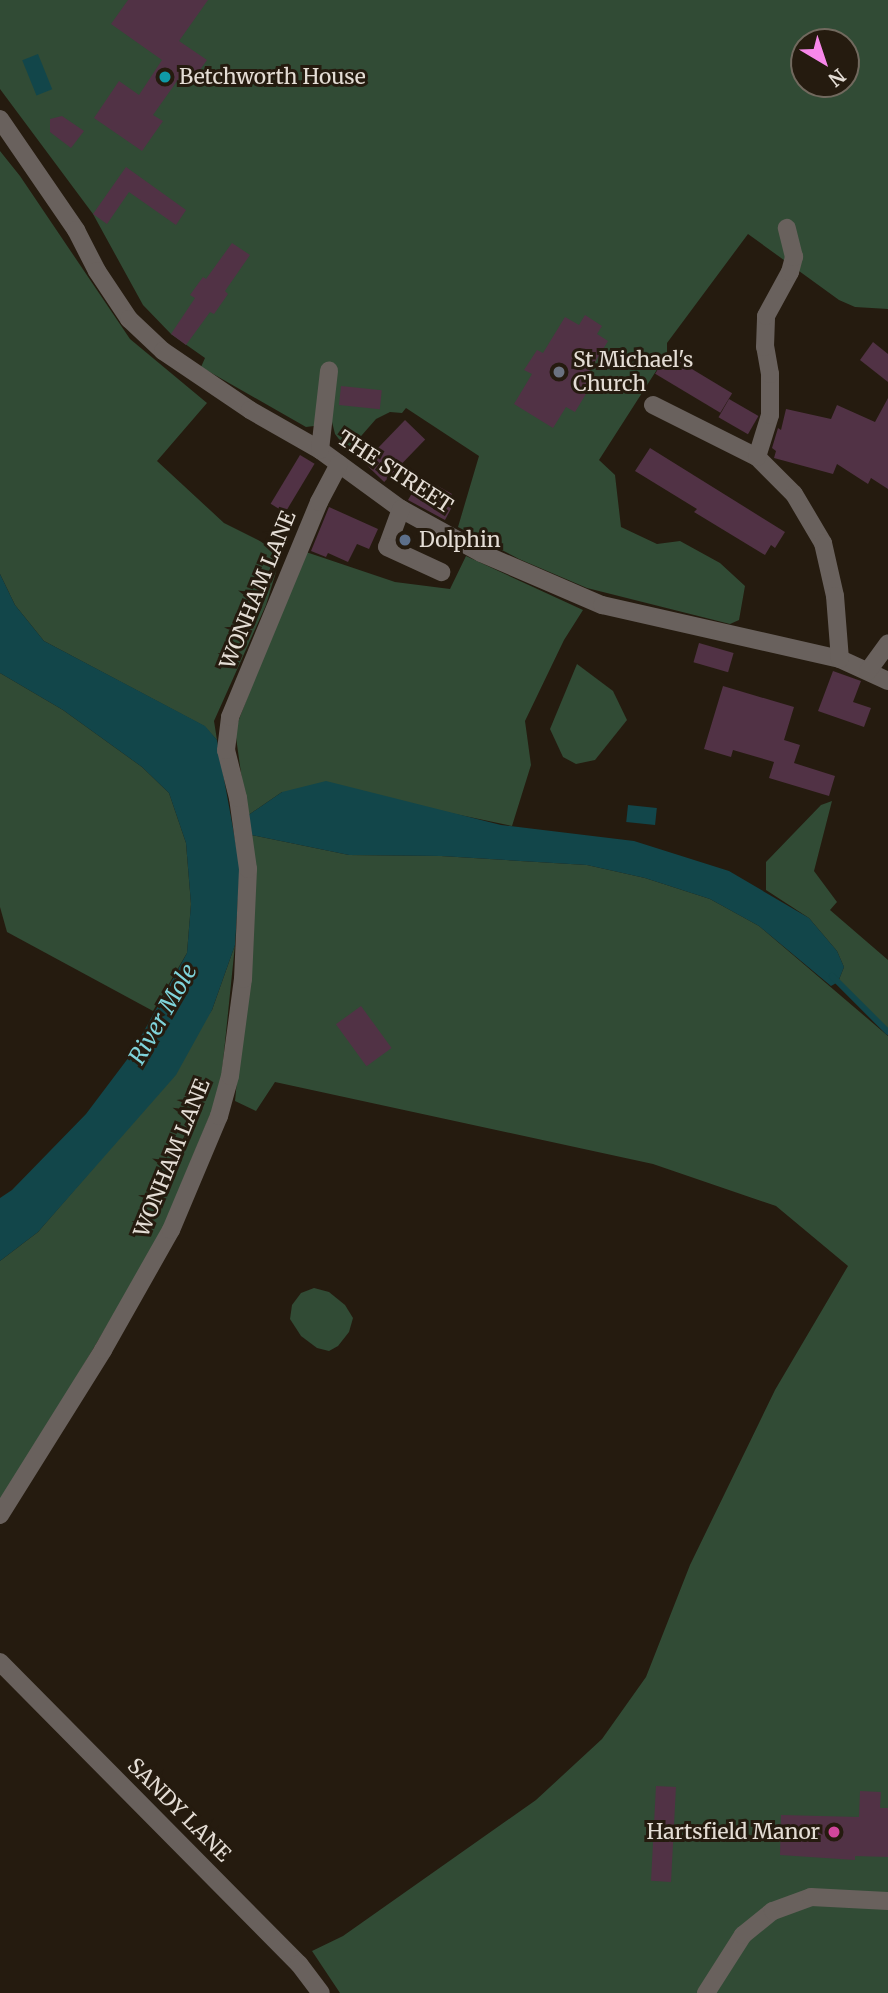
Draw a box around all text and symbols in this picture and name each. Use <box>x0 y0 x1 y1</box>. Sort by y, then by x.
north arrow <box>790 28 860 98</box>
place label: Betchworth House <box>179 64 366 90</box>
text: N <box>824 64 850 92</box>
marker: Betchworth House <box>157 69 173 85</box>
place label: St Michael's Church <box>573 347 693 397</box>
marker: St Michael's Church <box>551 364 567 380</box>
street label: THE STREET <box>333 425 457 519</box>
street label: WONHAM LANE <box>215 507 301 673</box>
place label: Dolphin <box>419 527 501 553</box>
marker: Dolphin <box>397 532 413 548</box>
water label: River Mole <box>123 959 203 1069</box>
street label: WONHAM LANE <box>129 1075 215 1241</box>
street label: SANDY LANE <box>122 1753 236 1867</box>
place label: Hartsfield Manor <box>647 1819 820 1845</box>
marker: Hartsfield Manor <box>826 1824 842 1840</box>

